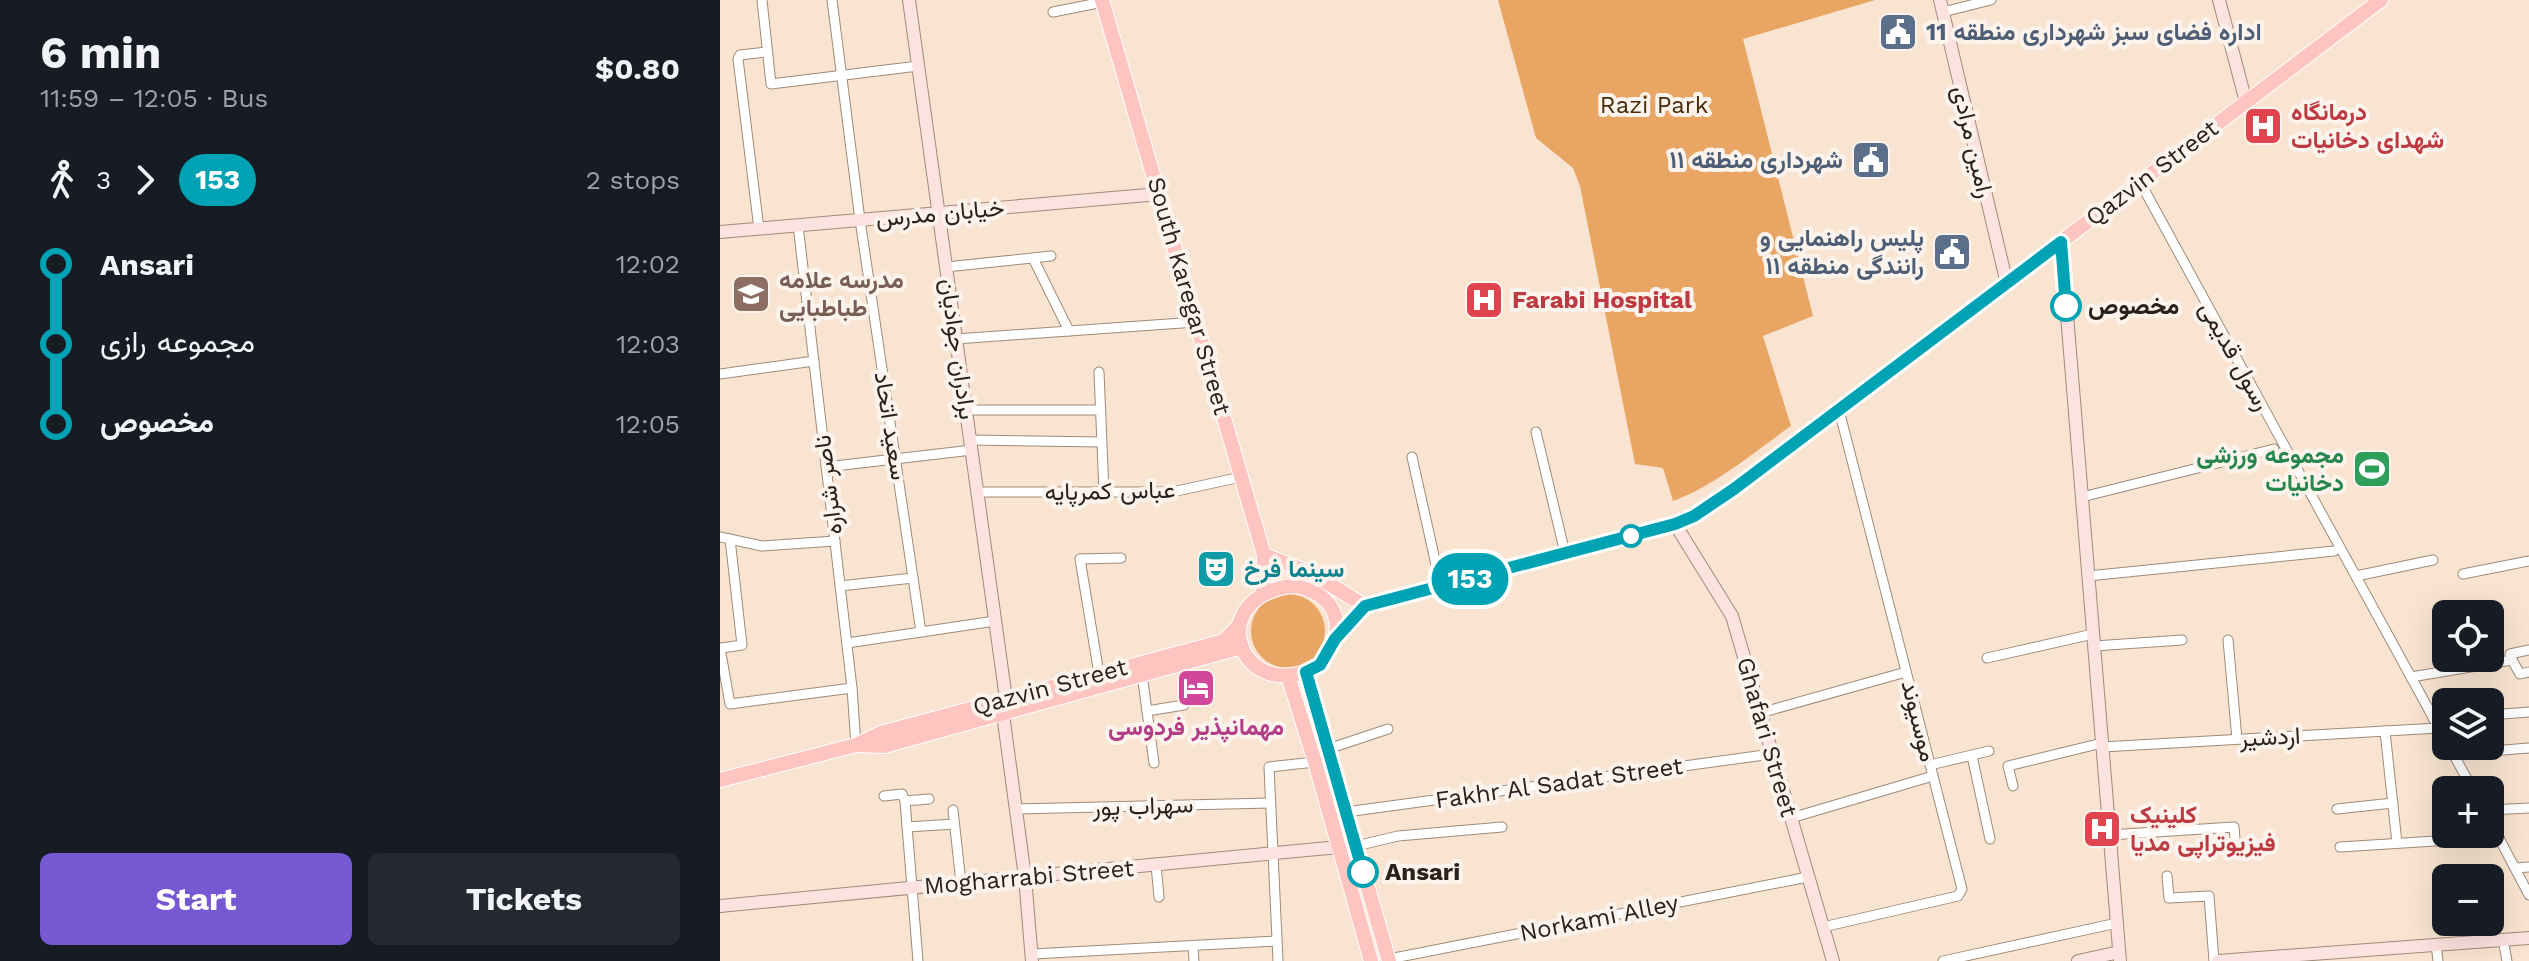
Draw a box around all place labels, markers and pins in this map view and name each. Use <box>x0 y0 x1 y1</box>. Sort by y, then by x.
public building icon: اداره فضای سبز شهرداری منطقه 11 <box>1877 11 1919 53</box>
place label: اداره فضای سبز شهرداری منطقه 11 <box>1926 18 2262 47</box>
place label: درمانگاه شهدای دخانیات <box>2291 98 2444 155</box>
hospital icon: درمانگاه شهدای دخانیات <box>2242 105 2284 147</box>
public building icon: شهرداری منطقه ۱۱ <box>1850 139 1892 181</box>
place label: شهرداری منطقه ۱۱ <box>1669 146 1843 175</box>
place label: پلیس راهنمایی و رانندگی منطقه ۱۱ <box>1760 224 1924 281</box>
public building icon: پلیس راهنمایی و رانندگی منطقه ۱۱ <box>1931 231 1973 273</box>
place label: مدرسه علامه طباطبایی <box>779 266 904 322</box>
school or university icon: مدرسه علامه طباطبایی <box>730 273 772 315</box>
hospital icon: Farabi Hospital <box>1463 279 1505 321</box>
place label: Farabi Hospital <box>1512 286 1692 314</box>
marker: مخصوص <box>2051 291 2081 321</box>
place label: مخصوص <box>2088 292 2179 321</box>
place label: مجموعه ورزشی دخانیات <box>2196 441 2344 497</box>
sports icon: مجموعه ورزشی دخانیات <box>2351 448 2393 490</box>
unlabelled marker <box>1620 525 1642 547</box>
theatre icon: سینما فرخ <box>1195 548 1237 590</box>
place label: سینما فرخ <box>1244 555 1344 585</box>
hotel icon: مهمانپذیر فردوسی <box>1175 667 1217 709</box>
place label: مهمانپذیر فردوسی <box>1108 713 1284 743</box>
place label: کلینیک فیزیوتراپی مدیا <box>2130 801 2276 859</box>
hospital icon: کلینیک فیزیوتراپی مدیا <box>2081 808 2123 850</box>
marker: Ansari <box>1348 857 1378 887</box>
place label: Ansari <box>1385 858 1460 886</box>

